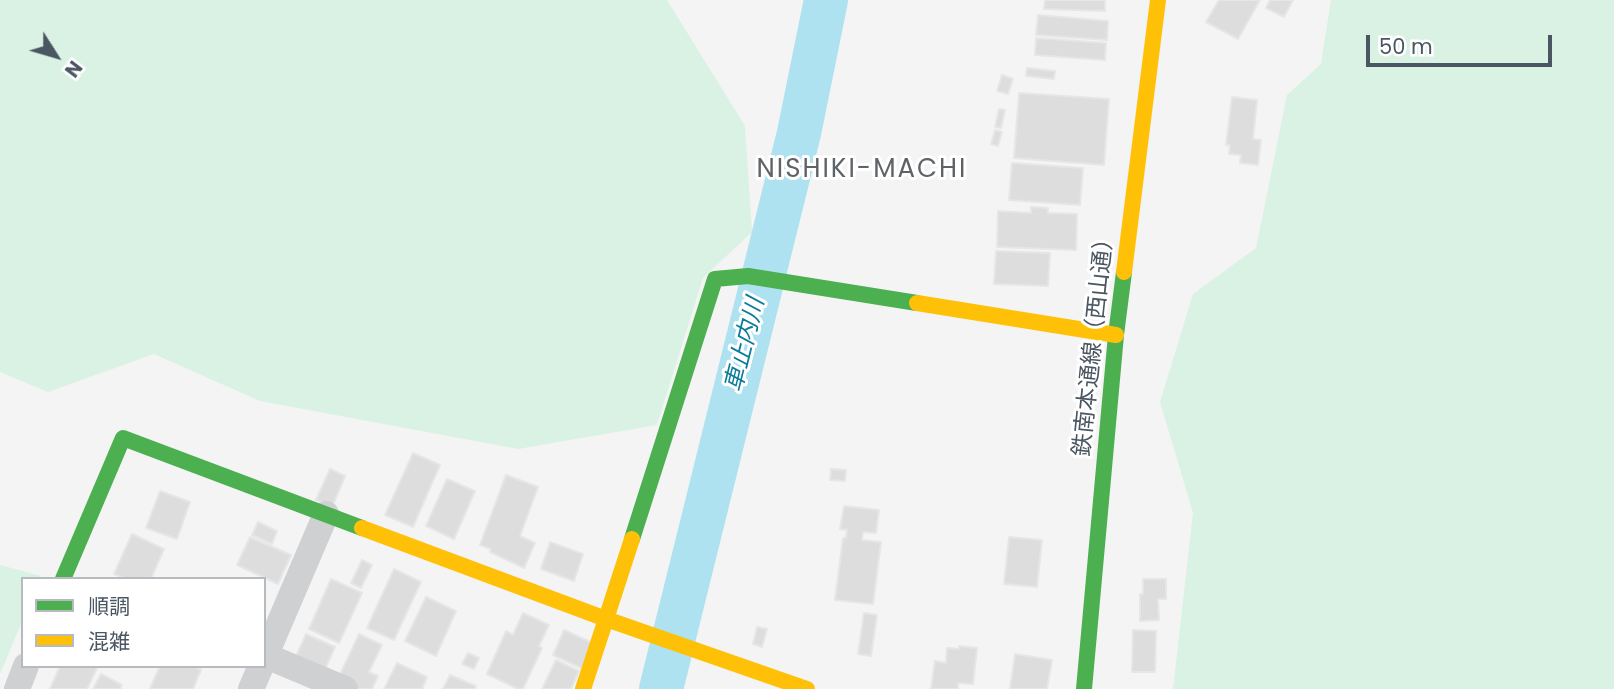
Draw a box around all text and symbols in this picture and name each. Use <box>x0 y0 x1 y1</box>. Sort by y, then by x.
north arrow <box>21 21 91 91</box>
scale bar <box>1369 21 1554 65</box>
text: 50 m <box>1379 32 1433 61</box>
text: N <box>58 55 88 83</box>
district label: NISHIKI-MACHI <box>758 154 966 186</box>
street label: 鉄南本通線（西山通） <box>1069 226 1121 458</box>
water label: 車止内川 <box>720 295 772 395</box>
legend <box>21 577 266 668</box>
text: 順調 <box>88 592 130 621</box>
text: 混雑 <box>88 627 130 656</box>

